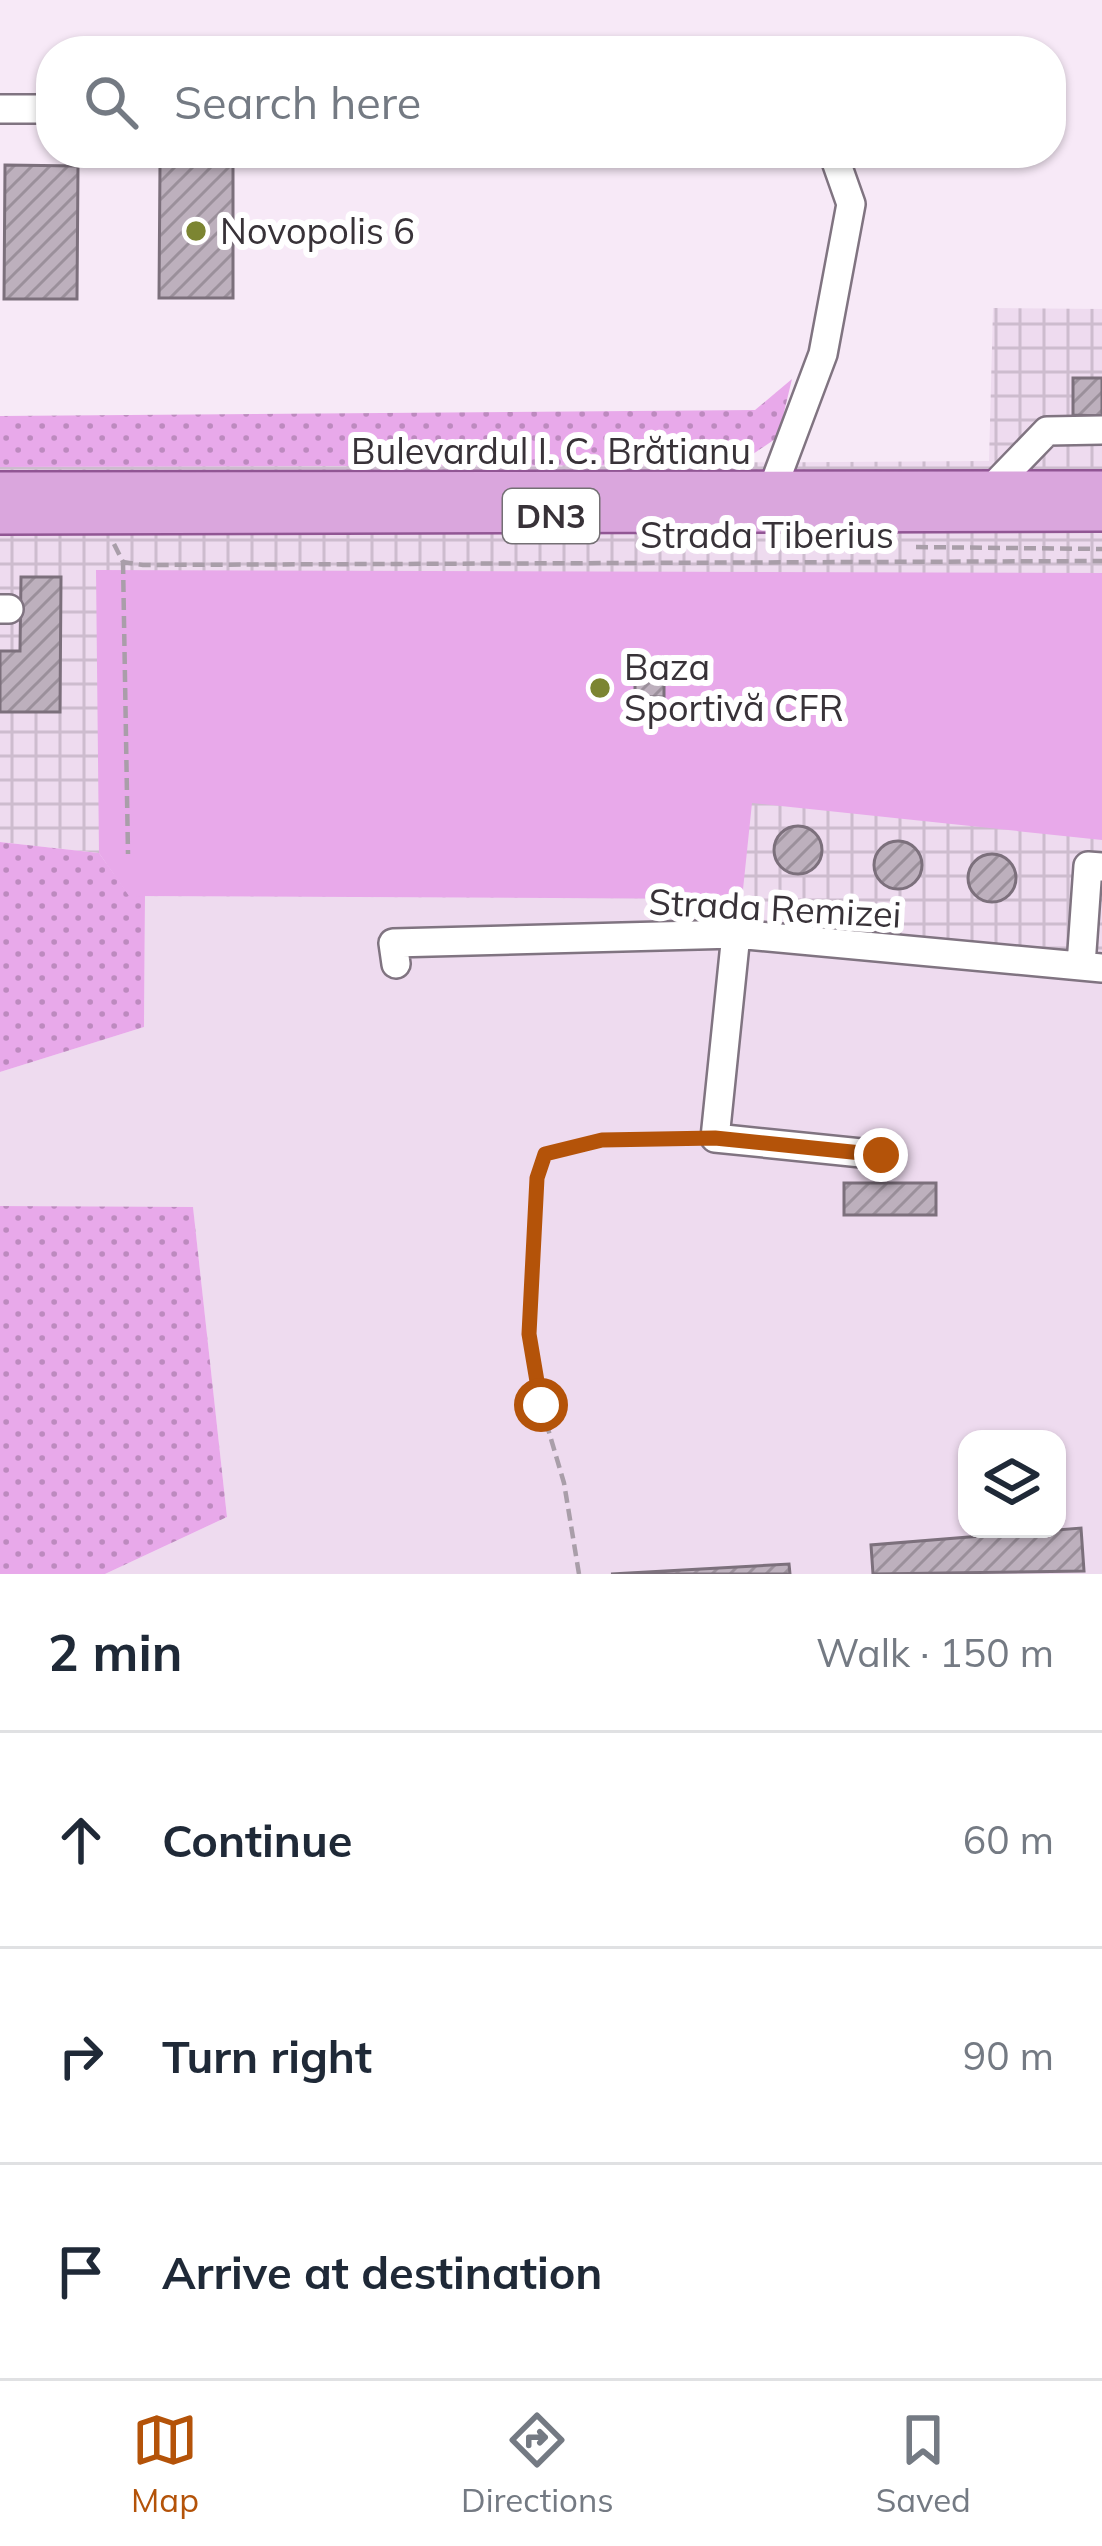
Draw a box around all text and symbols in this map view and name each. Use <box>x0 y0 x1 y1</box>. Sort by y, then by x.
search box <box>36 36 1066 168</box>
icon: search <box>78 69 144 135</box>
text: Search here <box>174 74 421 130</box>
place label: Novopolis 6 <box>220 208 415 253</box>
marker: Novopolis 6 <box>183 218 209 244</box>
street label: Bulevardul I. C. Brătianu <box>351 428 751 473</box>
road number: DN3 <box>503 489 599 543</box>
street label: Strada Tiberius <box>640 512 894 557</box>
place label: Baza Sportivă CFR <box>624 644 844 730</box>
marker: Baza Sportivă CFR <box>587 675 613 701</box>
street label: Strada Remizei <box>648 878 902 937</box>
route end <box>854 1128 908 1182</box>
route start <box>514 1378 568 1432</box>
map controls <box>958 1430 1066 1538</box>
button: layers <box>958 1430 1066 1538</box>
text: 2 min <box>48 1620 183 1684</box>
text: Walk · 150 m <box>816 1628 1054 1677</box>
icon: ahead <box>48 1807 114 1873</box>
text: Continue <box>162 1812 352 1868</box>
text: 60 m <box>963 1815 1054 1864</box>
icon: right <box>48 2023 114 2089</box>
text: Turn right <box>162 2028 372 2084</box>
text: 90 m <box>963 2031 1054 2080</box>
icon: arrive <box>48 2239 114 2305</box>
text: Arrive at destination <box>162 2244 602 2300</box>
tab: Map <box>131 2407 199 2520</box>
tab: Directions <box>461 2407 614 2520</box>
tab: Saved <box>876 2407 971 2520</box>

